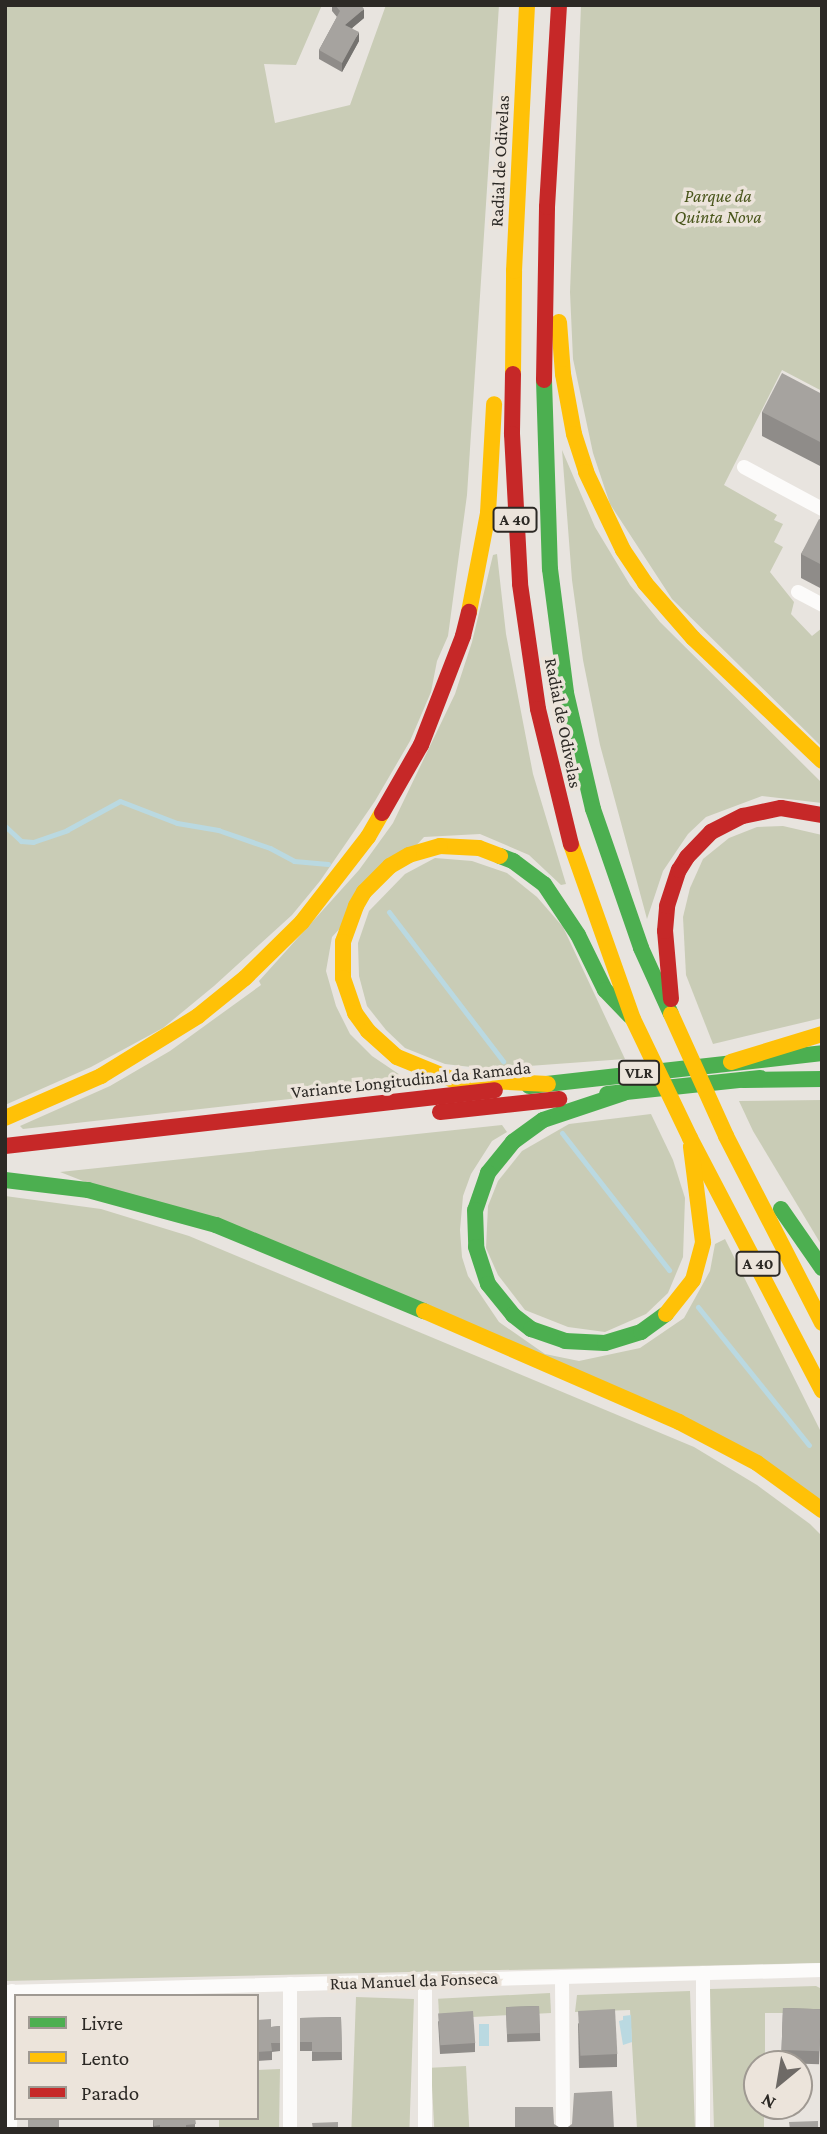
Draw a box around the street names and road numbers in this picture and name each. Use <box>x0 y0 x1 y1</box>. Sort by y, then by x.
street label: Radial de Odivelas <box>486 95 514 227</box>
road number: A 40 <box>492 508 538 533</box>
street label: Radial de Odivelas <box>540 656 586 790</box>
street label: Variante Longitudinal da Ramada <box>290 1057 532 1103</box>
road number: VLR <box>618 1060 660 1086</box>
road number: A 40 <box>735 1252 781 1276</box>
street label: Rua Manuel da Fonseca <box>329 1967 499 1995</box>

